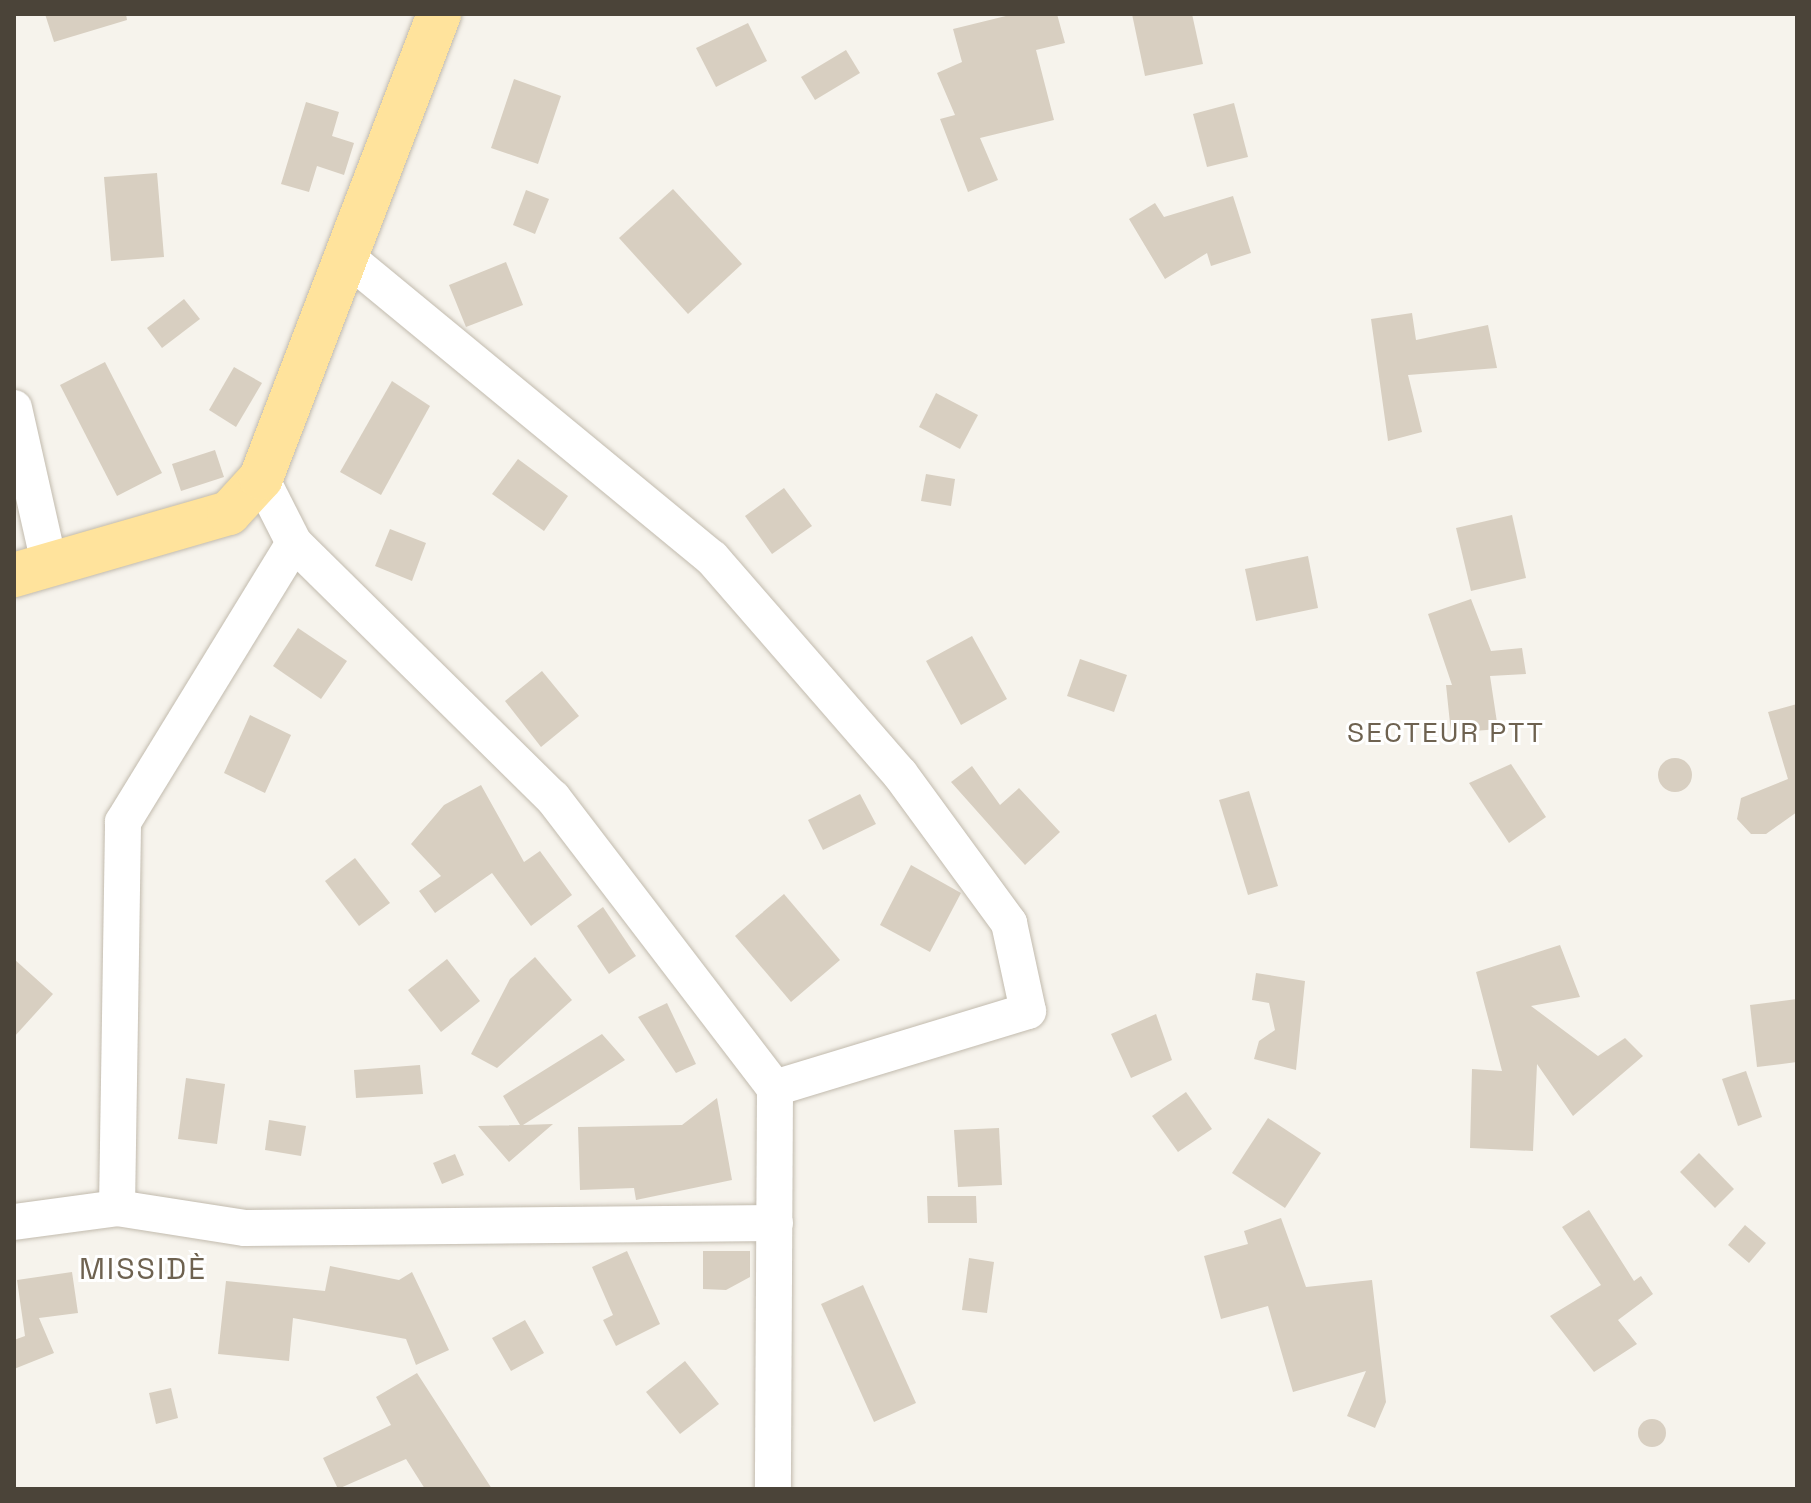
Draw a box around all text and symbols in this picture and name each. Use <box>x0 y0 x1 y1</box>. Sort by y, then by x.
district label: SECTEUR PTT <box>1347 715 1545 749</box>
district label: MISSIDÈ <box>79 1251 207 1287</box>

